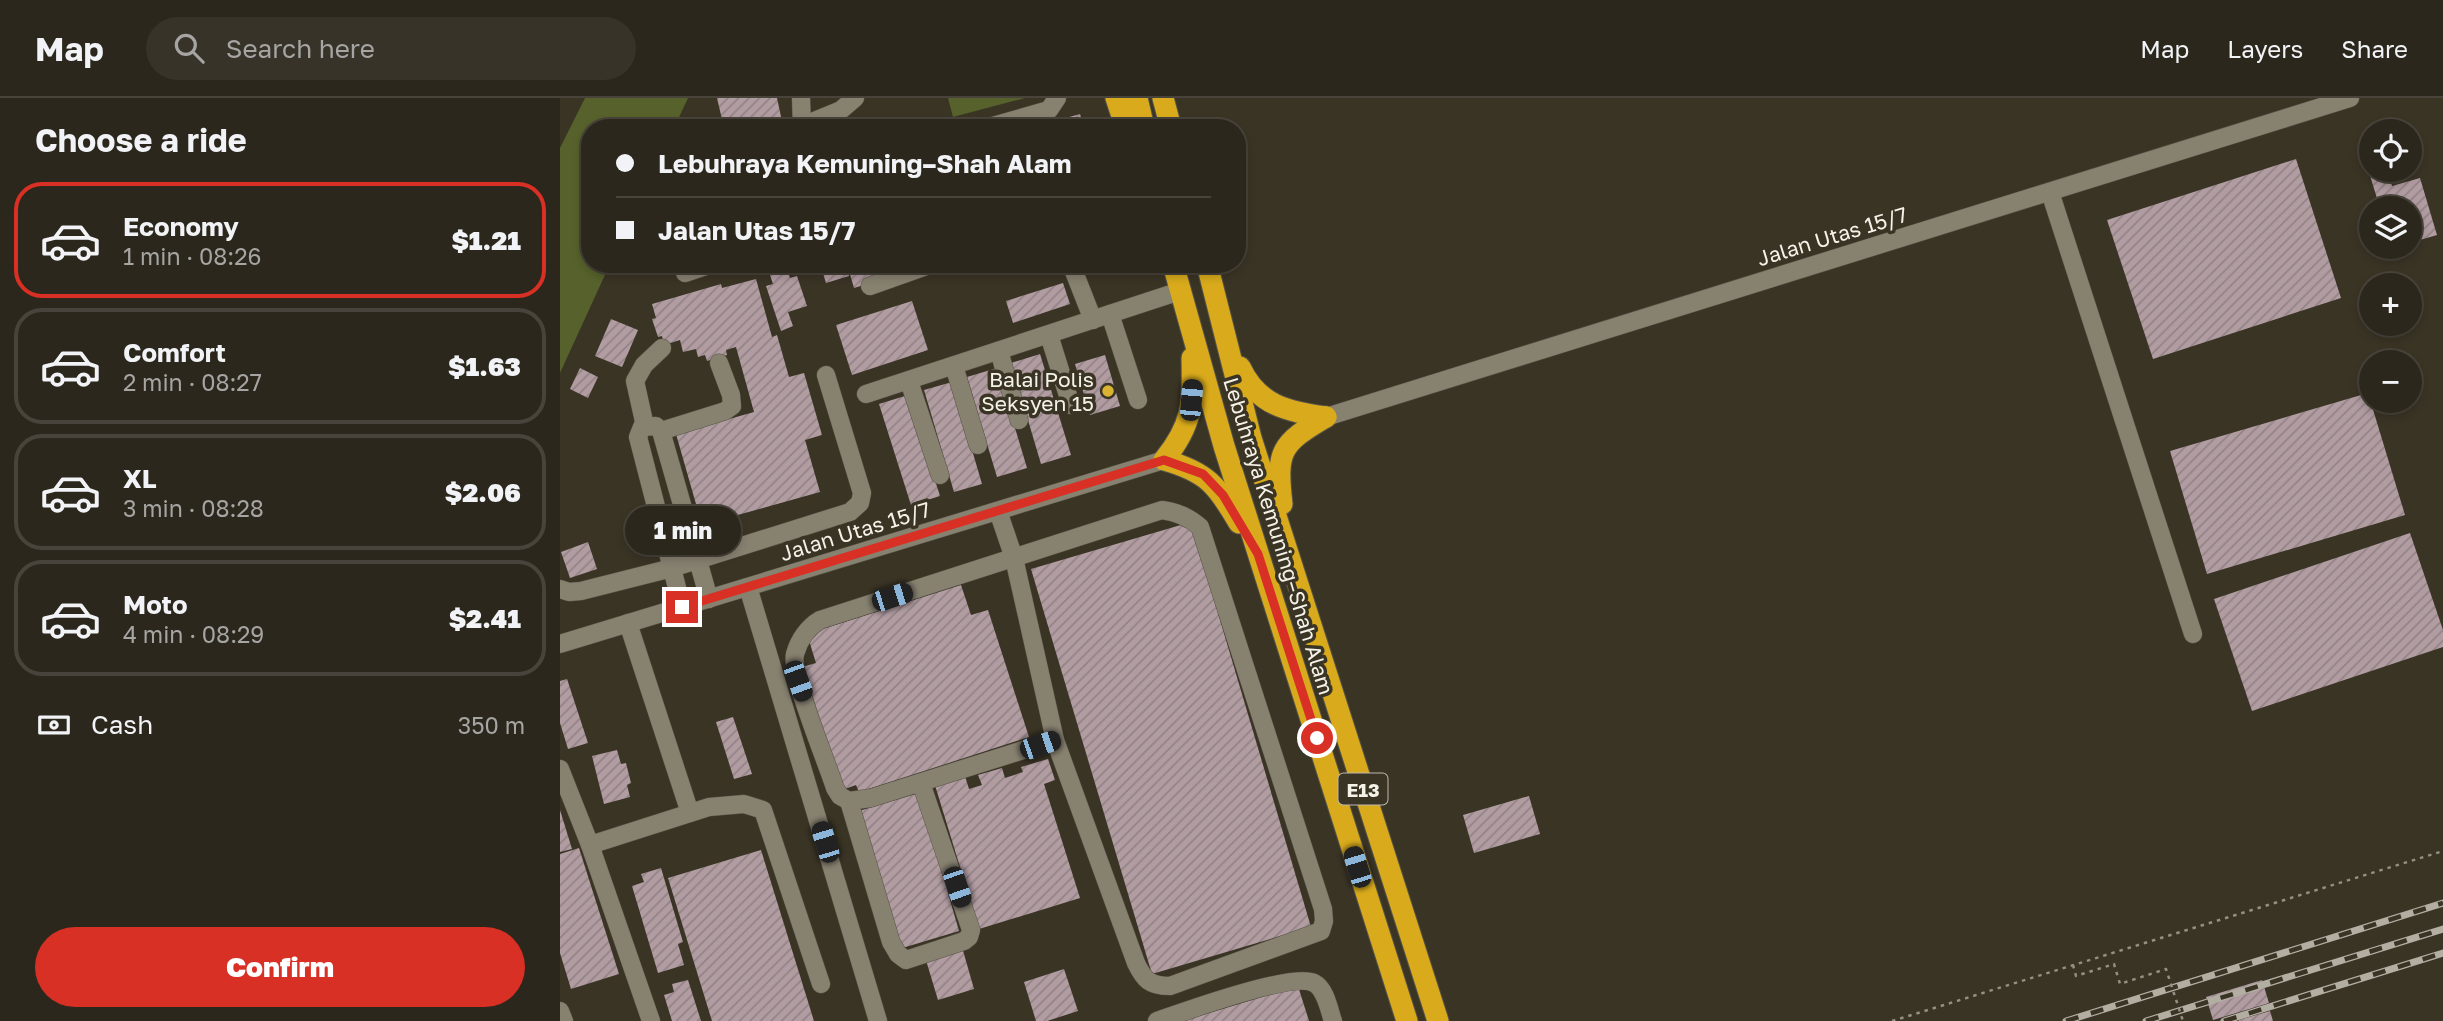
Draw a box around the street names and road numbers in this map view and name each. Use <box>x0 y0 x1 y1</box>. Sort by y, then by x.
street label: Jalan Utas 15/7 <box>1754 201 1910 271</box>
street label: Lebuhraya Kemuning–Shah Alam <box>1218 374 1340 698</box>
street label: Jalan Utas 15/7 <box>777 496 933 566</box>
road number: E13 <box>1338 774 1388 804</box>

